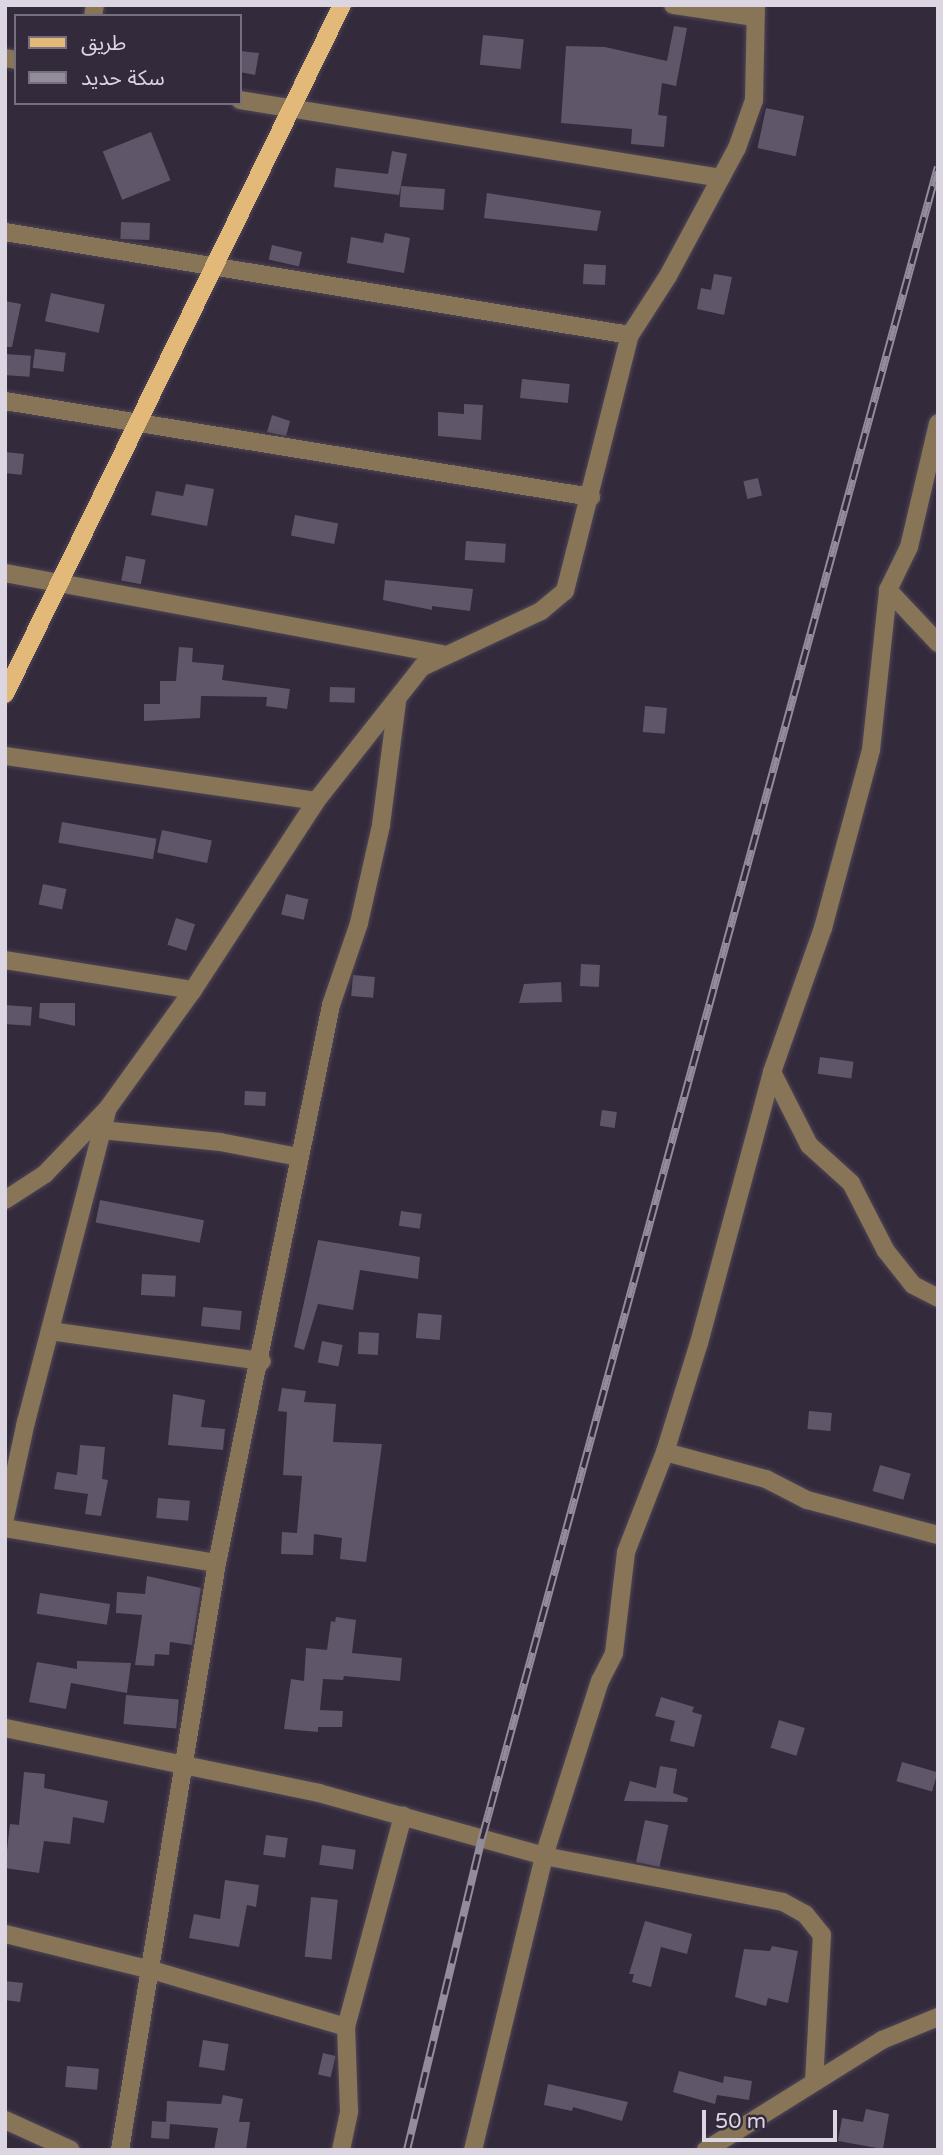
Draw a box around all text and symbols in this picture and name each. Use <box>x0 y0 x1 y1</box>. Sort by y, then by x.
legend <box>14 14 242 105</box>
text: طريق <box>81 31 126 56</box>
text: سكة حديد <box>81 66 165 91</box>
scale bar <box>705 2096 840 2140</box>
text: 50 m <box>715 2109 766 2134</box>

